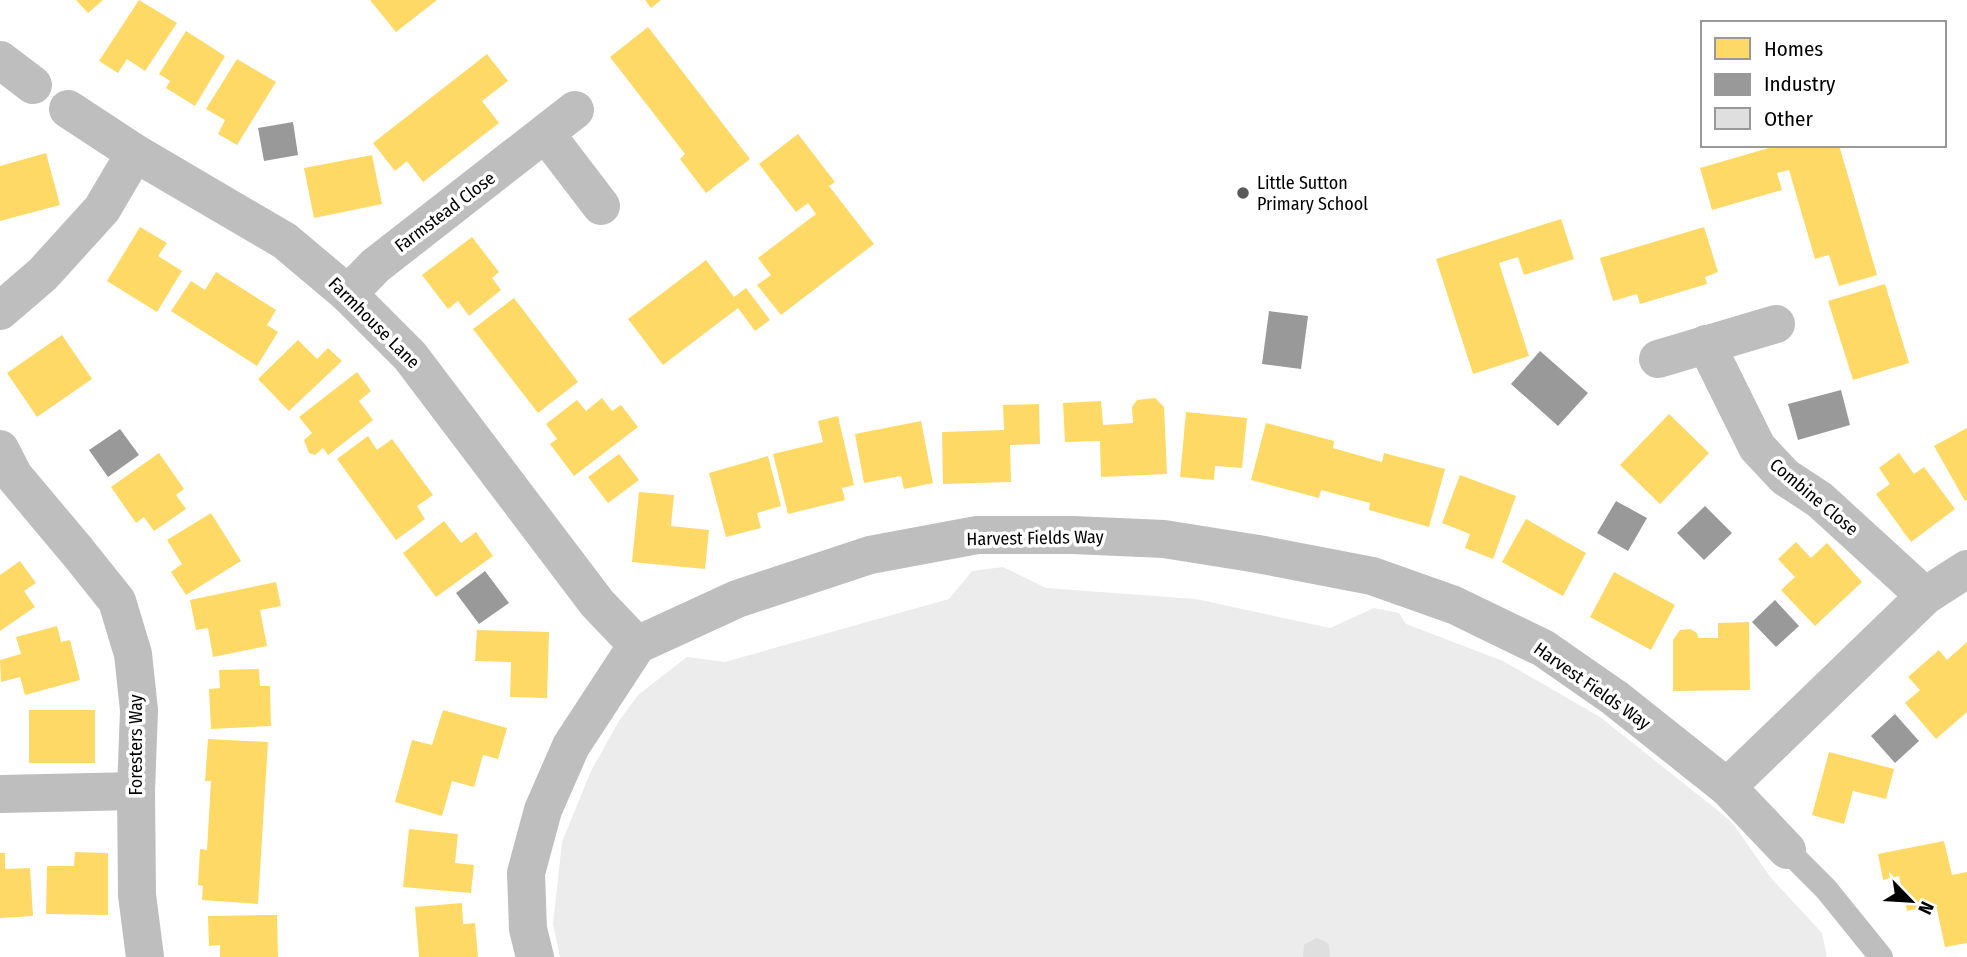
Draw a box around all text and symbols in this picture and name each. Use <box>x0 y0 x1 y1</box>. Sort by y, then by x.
legend <box>1701 21 1946 147</box>
text: Homes <box>1764 36 1823 62</box>
text: Industry <box>1764 71 1836 97</box>
text: Other <box>1764 106 1813 132</box>
street label: Farmstead Close <box>390 167 500 257</box>
place label: Little Sutton Primary School <box>1257 172 1368 215</box>
marker: Little Sutton Primary School <box>1235 185 1251 201</box>
street label: Farmhouse Lane <box>324 273 424 373</box>
street label: Combine Close <box>1765 454 1863 540</box>
street label: Harvest Fields Way <box>966 526 1104 550</box>
street label: Harvest Fields Way <box>1530 638 1654 734</box>
street label: Foresters Way <box>125 694 147 796</box>
north arrow <box>1876 866 1946 936</box>
text: N <box>1913 898 1939 918</box>

